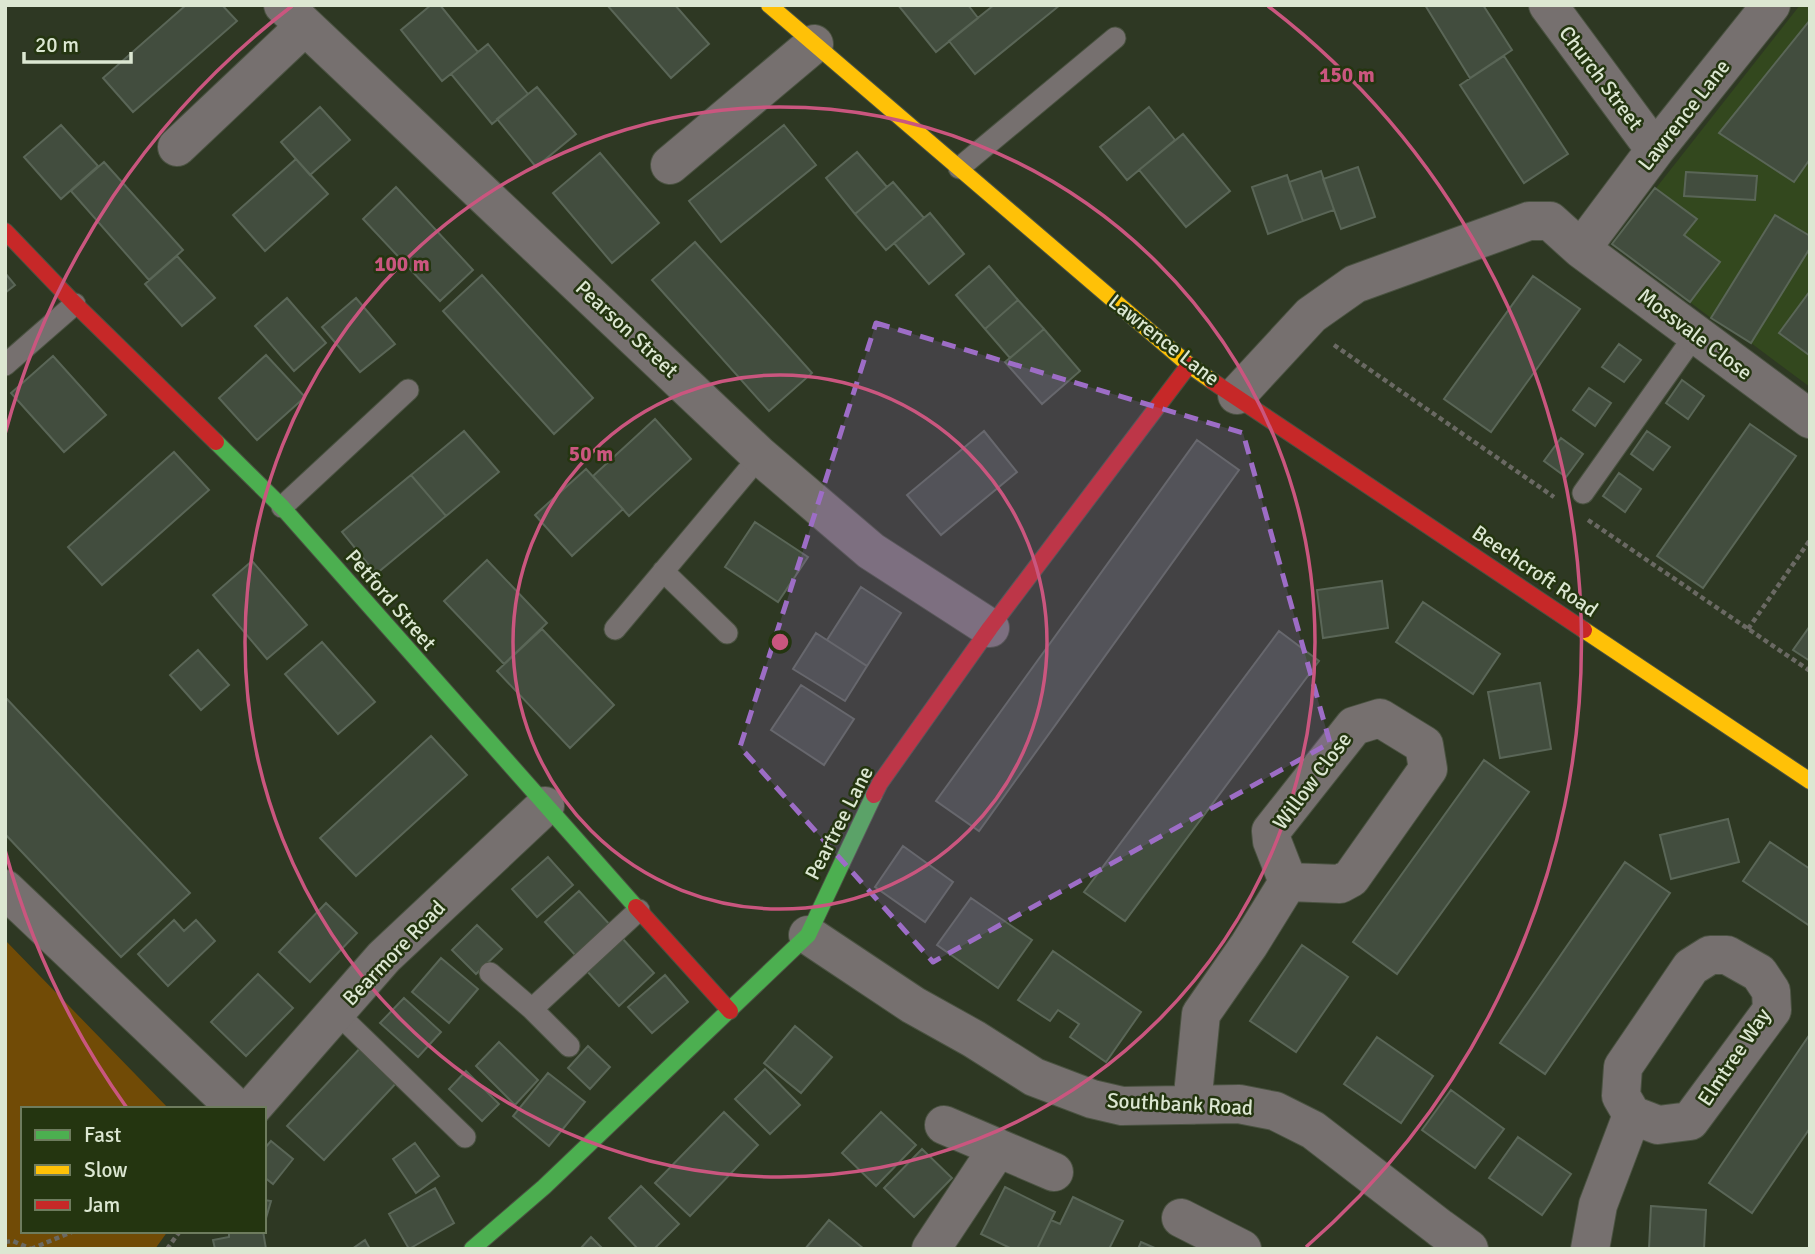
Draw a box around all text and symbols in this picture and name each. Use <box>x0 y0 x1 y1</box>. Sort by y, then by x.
scale bar <box>24 21 131 65</box>
street label: Church Street <box>1553 21 1649 135</box>
text: 20 m <box>35 32 79 58</box>
street label: Lawrence Lane <box>1633 54 1735 176</box>
text: 150 m <box>1319 62 1375 88</box>
text: 100 m <box>374 251 430 277</box>
street label: Pearson Street <box>570 275 684 383</box>
street label: Mossvale Close <box>1633 282 1757 386</box>
street label: Lawrence Lane <box>1103 289 1225 391</box>
text: 50 m <box>569 441 613 467</box>
street label: Beechcroft Road <box>1467 519 1603 623</box>
street label: Petford Street <box>340 544 442 656</box>
centre of rings <box>768 630 792 654</box>
street label: Willow Close <box>1267 727 1357 835</box>
street label: Peartree Lane <box>799 762 879 884</box>
street label: Bearmore Road <box>337 895 451 1011</box>
street label: Elmtree Way <box>1692 1003 1776 1111</box>
street label: Southbank Road <box>1106 1087 1254 1121</box>
legend <box>21 1107 266 1233</box>
text: Fast <box>84 1122 121 1148</box>
text: Slow <box>84 1157 128 1183</box>
text: Jam <box>84 1192 120 1218</box>

